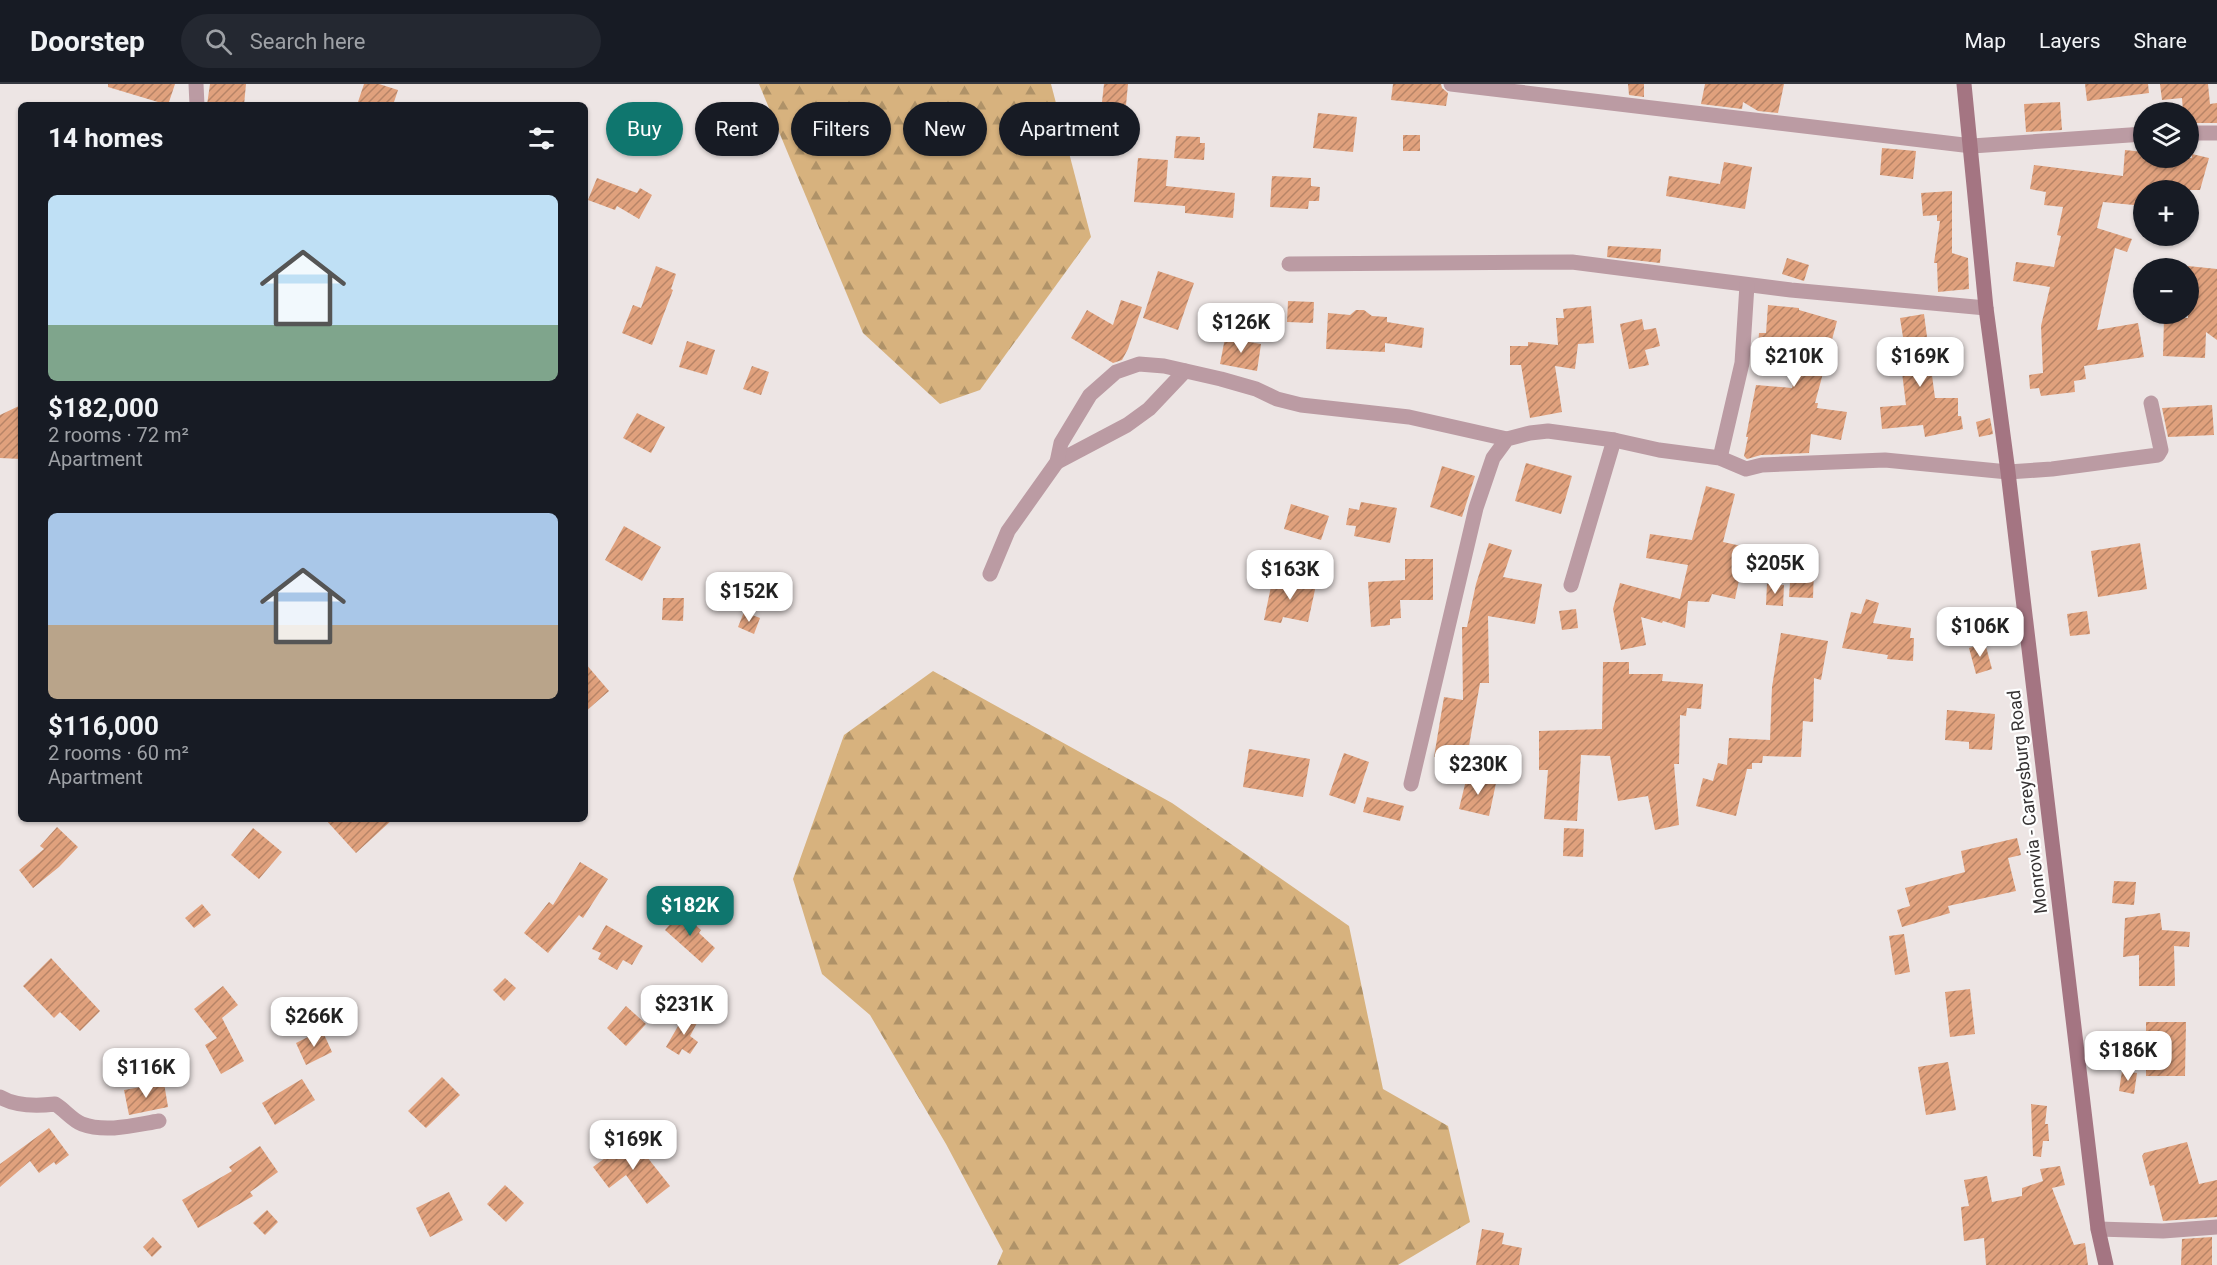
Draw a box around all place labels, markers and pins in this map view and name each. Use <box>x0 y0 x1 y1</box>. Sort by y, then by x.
pin: $126K <box>1199 303 1283 354</box>
pin: $210K <box>1752 337 1836 388</box>
pin: $169K <box>1878 337 1962 388</box>
pin: $205K <box>1733 544 1817 595</box>
pin: $163K <box>1248 550 1332 601</box>
pin: $152K <box>707 572 791 623</box>
pin: $106K <box>1938 607 2022 658</box>
pin: $230K <box>1436 745 1520 796</box>
pin: $182K <box>648 886 732 937</box>
pin: $231K <box>642 985 726 1036</box>
pin: $266K <box>272 997 356 1048</box>
pin: $186K <box>2086 1031 2170 1082</box>
pin: $116K <box>104 1048 188 1099</box>
pin: $169K <box>591 1120 675 1171</box>

